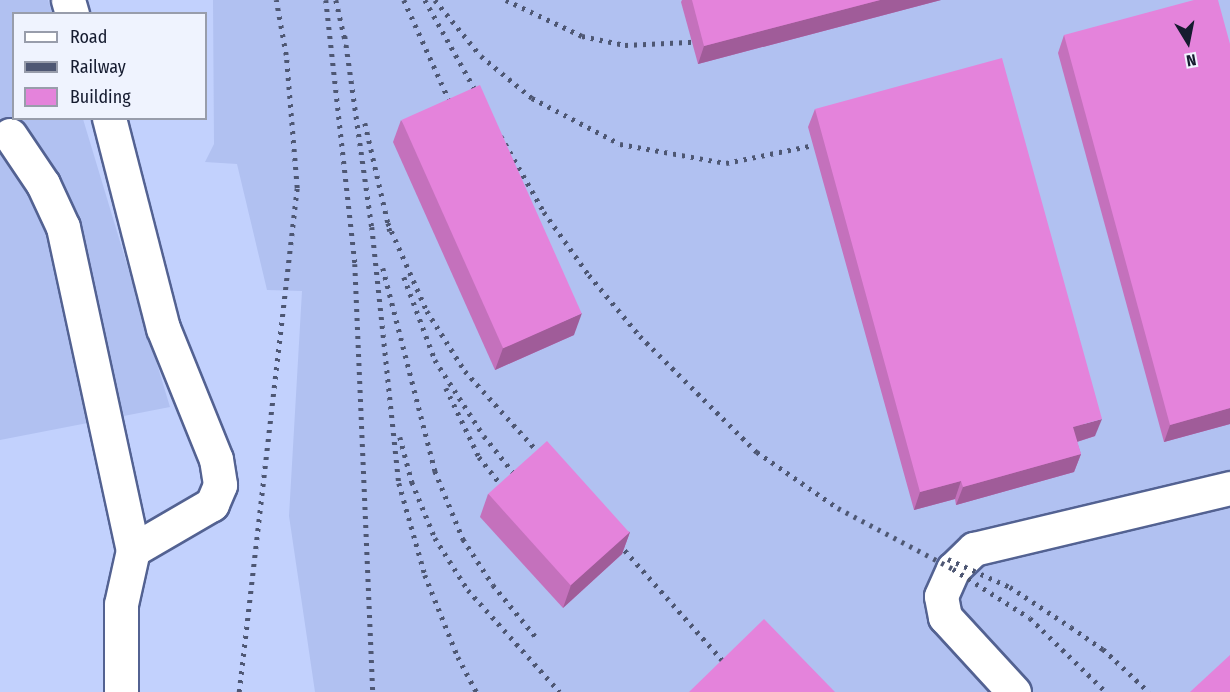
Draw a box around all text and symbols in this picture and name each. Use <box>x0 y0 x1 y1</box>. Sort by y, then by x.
legend <box>12 12 207 120</box>
north arrow <box>1158 12 1218 72</box>
text: Road <box>70 26 107 48</box>
text: N <box>1185 50 1198 70</box>
text: Railway <box>70 56 126 78</box>
text: Building <box>70 86 131 108</box>

